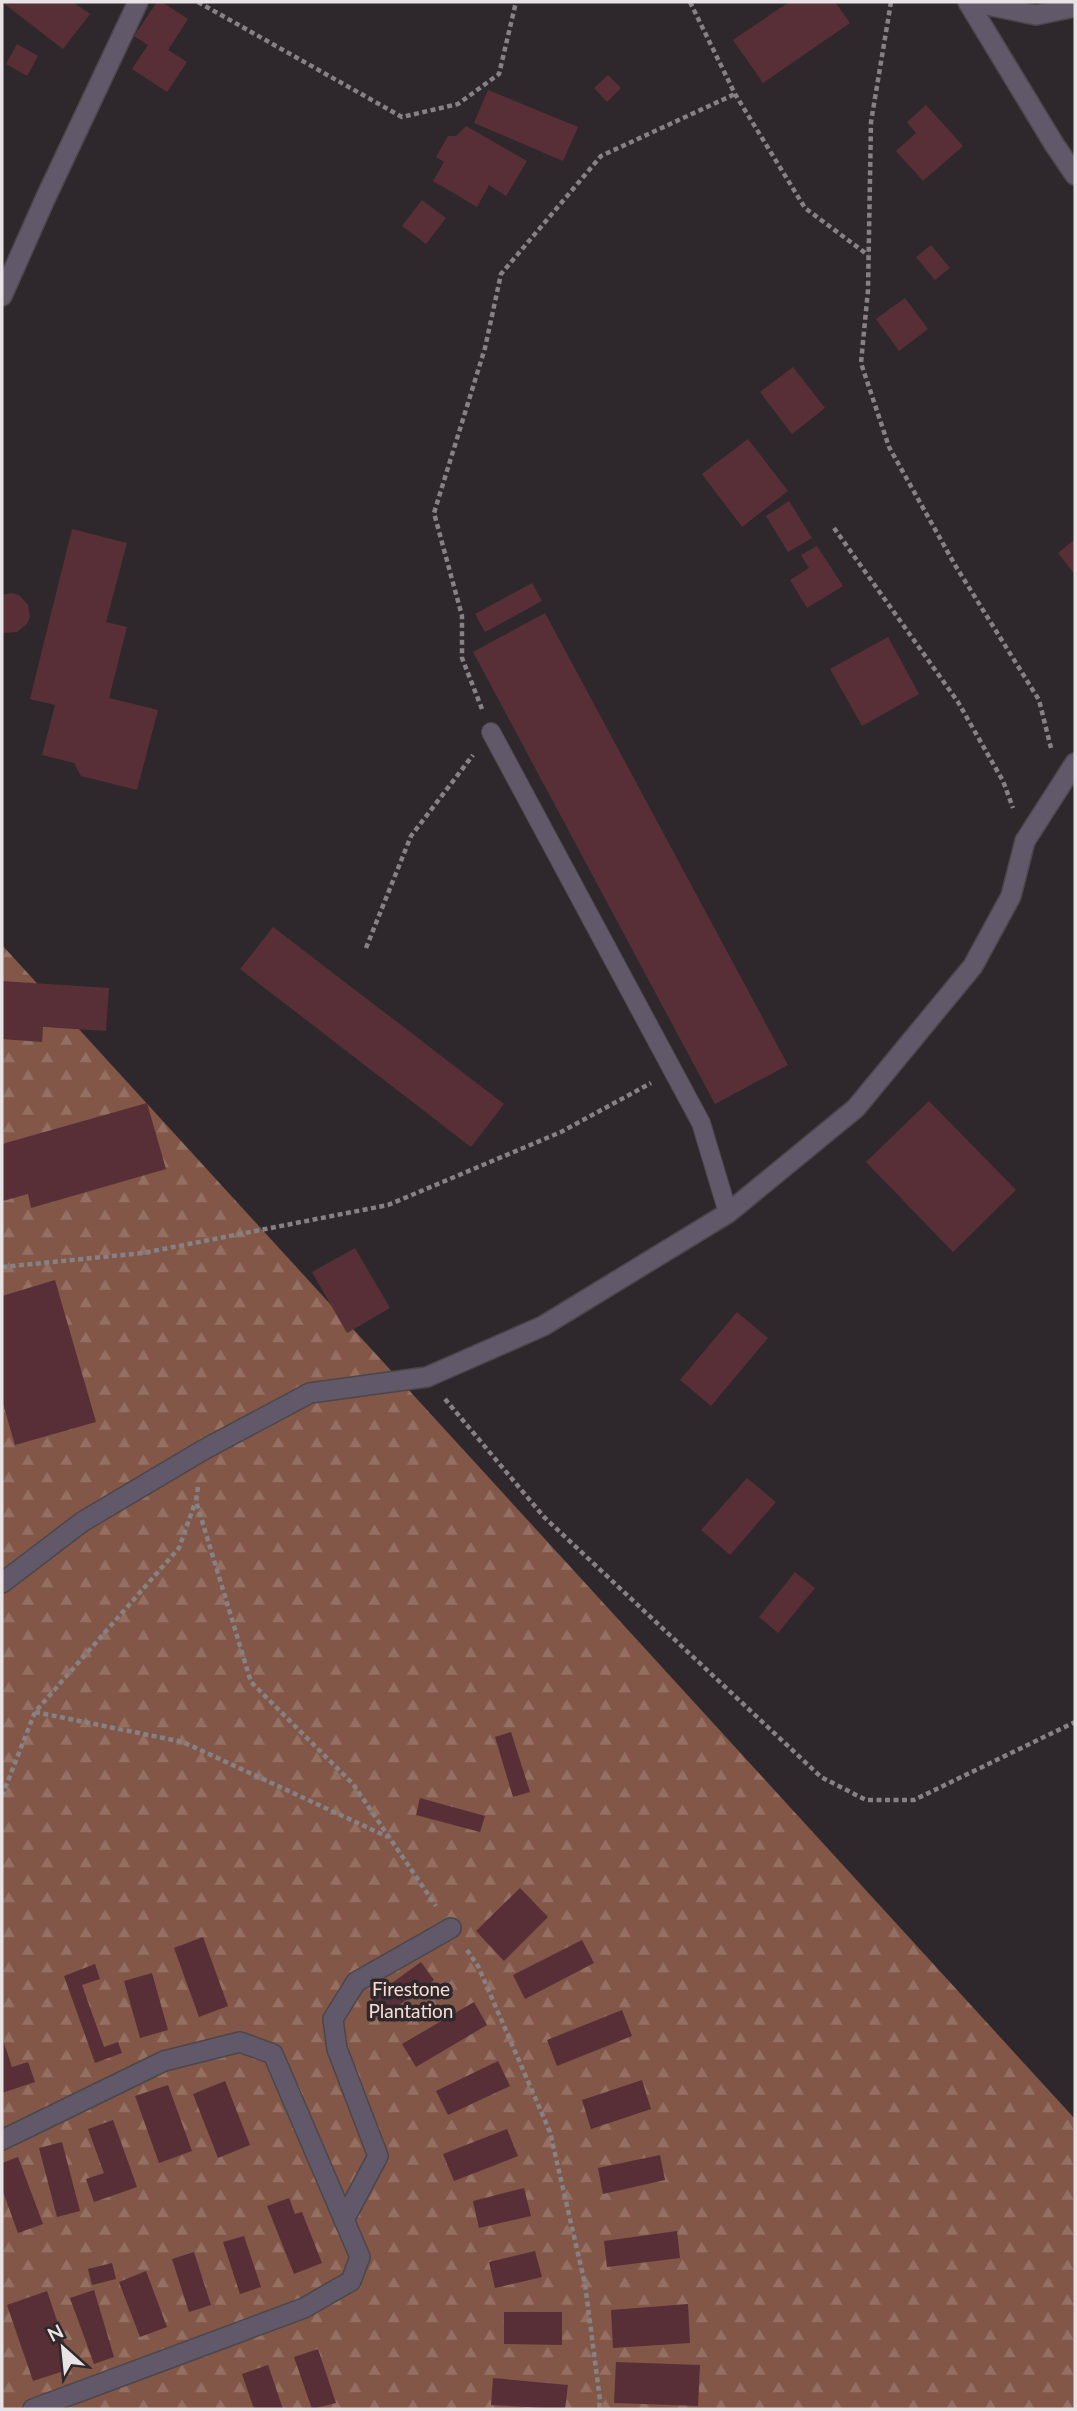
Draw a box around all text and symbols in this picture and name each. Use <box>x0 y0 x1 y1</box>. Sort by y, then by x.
park label: Firestone Plantation <box>369 1977 453 2022</box>
north arrow <box>28 2313 98 2383</box>
text: N <box>43 2319 67 2346</box>

